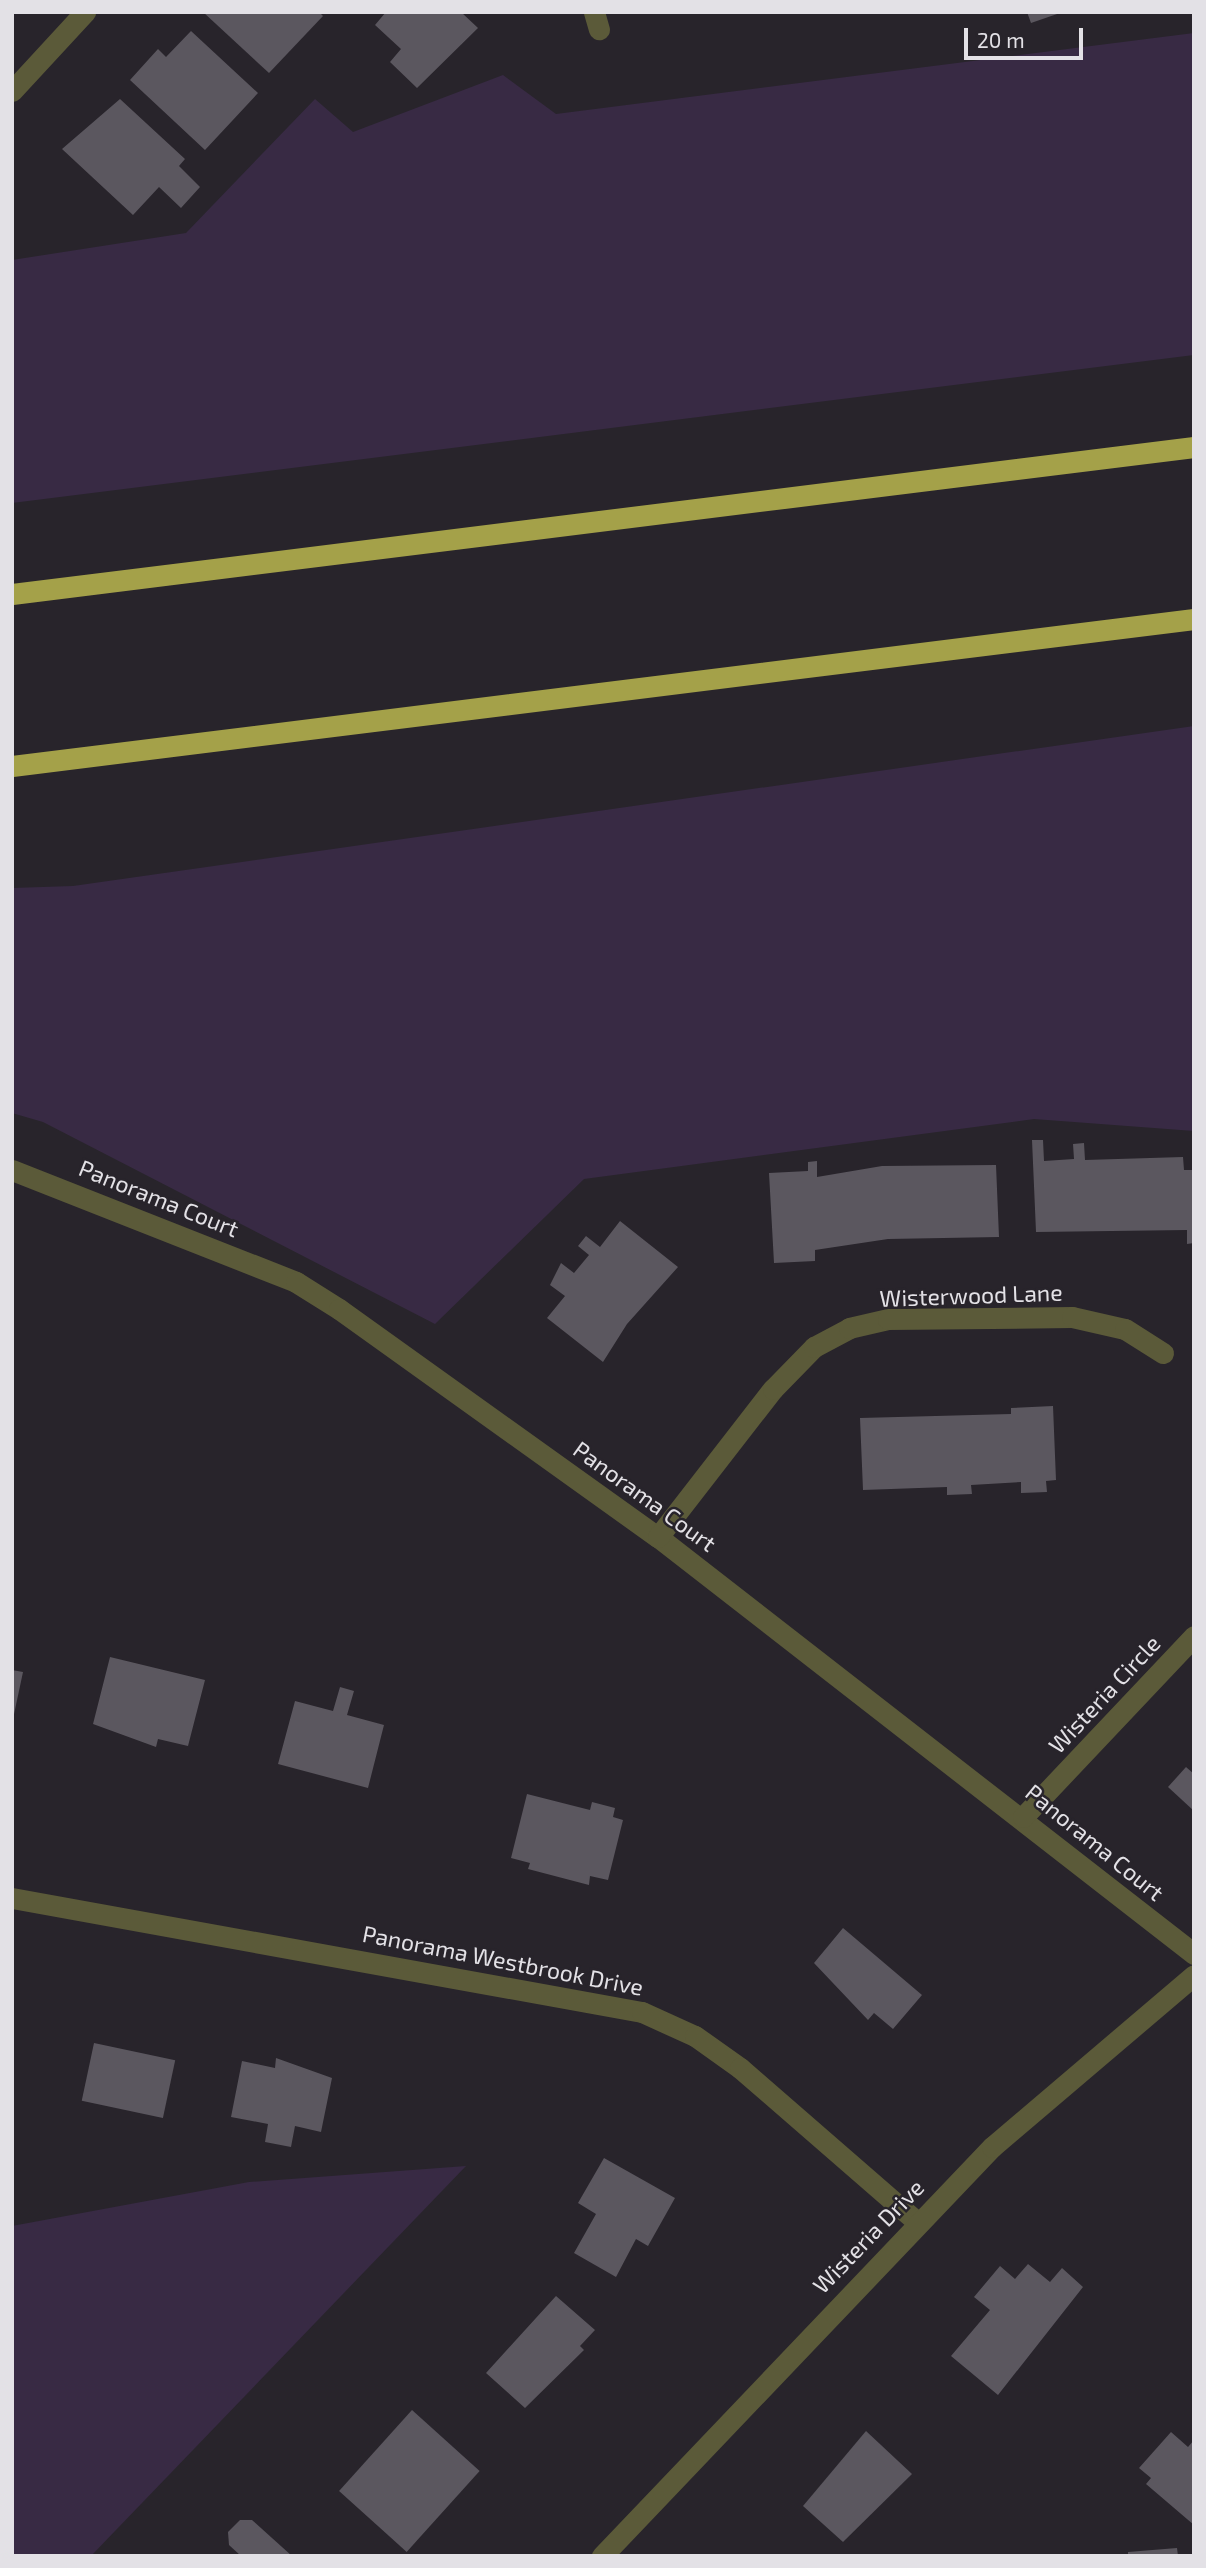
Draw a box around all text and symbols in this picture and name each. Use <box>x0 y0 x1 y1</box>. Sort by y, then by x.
scale bar <box>968 14 1087 58</box>
text: 20 m <box>977 27 1025 52</box>
street label: Panorama Court <box>75 1153 243 1243</box>
street label: Wisterwood Lane <box>879 1278 1063 1312</box>
street label: Panorama Court <box>568 1435 722 1557</box>
street label: Wisteria Circle <box>1042 1629 1166 1759</box>
street label: Panorama Court <box>1020 1778 1170 1906</box>
street label: Panorama Westbrook Drive <box>360 1919 646 2001</box>
street label: Wisteria Drive <box>807 2173 929 2299</box>

